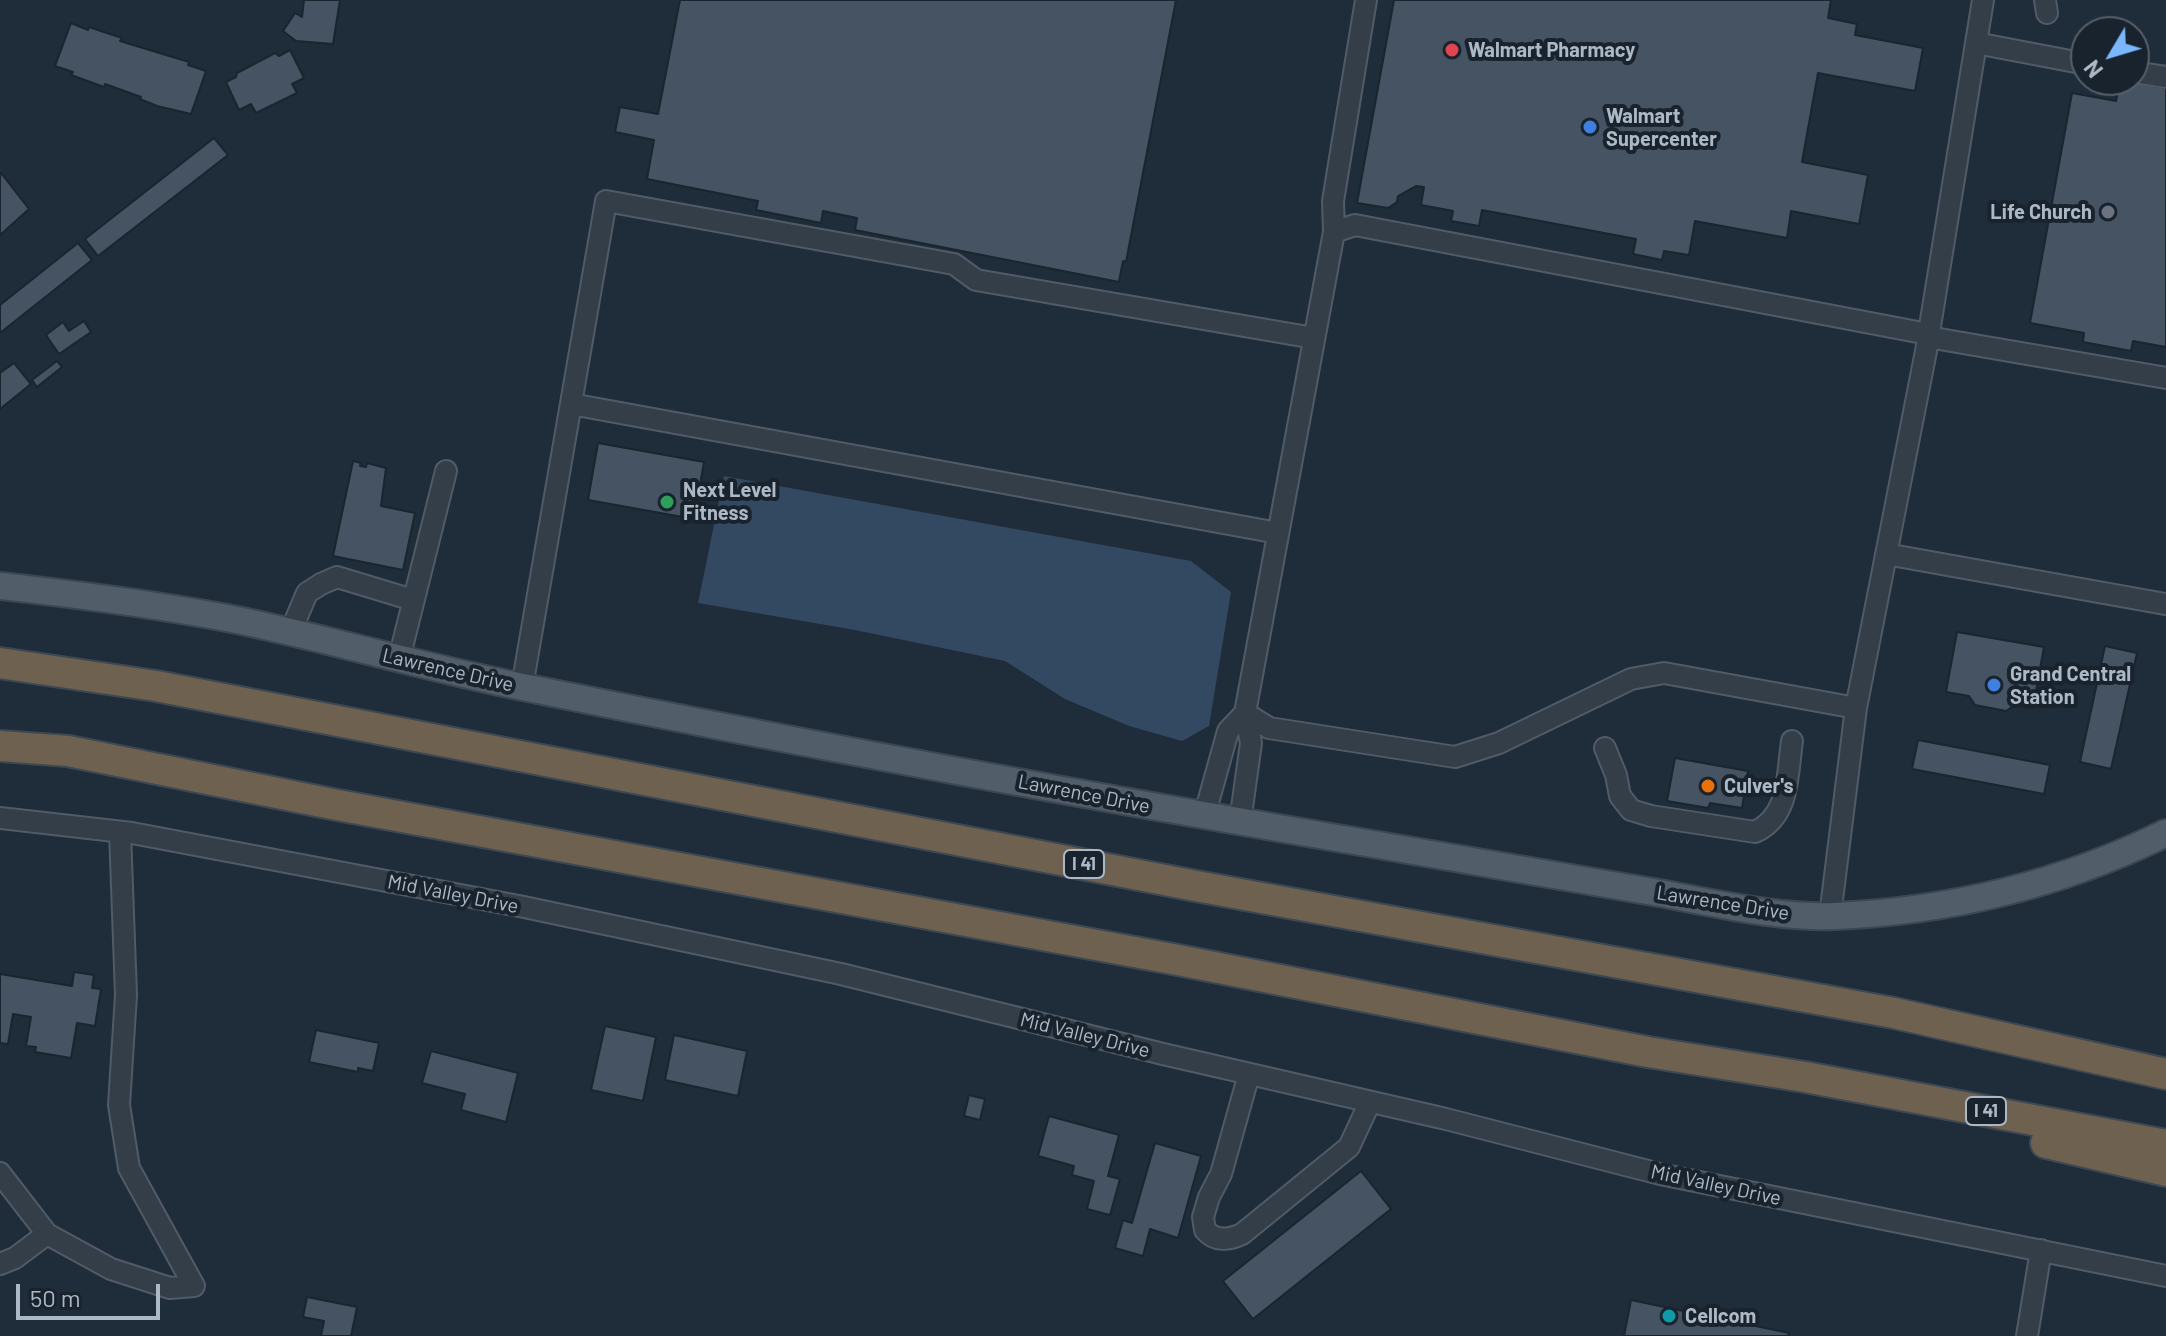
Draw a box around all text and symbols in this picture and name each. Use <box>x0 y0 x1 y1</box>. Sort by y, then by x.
north arrow <box>2070 16 2150 96</box>
place label: Walmart Pharmacy <box>1468 38 1635 62</box>
marker: Walmart Pharmacy <box>1443 41 1461 59</box>
text: N <box>2078 56 2107 83</box>
place label: Walmart Supercenter <box>1606 104 1717 151</box>
marker: Walmart Supercenter <box>1581 118 1599 136</box>
place label: Life Church <box>1990 200 2092 224</box>
marker: Life Church <box>2099 203 2117 221</box>
place label: Next Level Fitness <box>683 478 776 525</box>
marker: Next Level Fitness <box>658 493 676 511</box>
street label: Lawrence Drive <box>380 643 516 697</box>
place label: Grand Central Station <box>2010 662 2131 709</box>
marker: Grand Central Station <box>1985 676 2003 694</box>
street label: Lawrence Drive <box>1016 769 1152 819</box>
place label: Culver's <box>1724 774 1794 798</box>
marker: Culver's <box>1699 777 1717 795</box>
road number: I 41 <box>1064 850 1104 878</box>
street label: Mid Valley Drive <box>386 870 520 918</box>
street label: Lawrence Drive <box>1655 881 1791 925</box>
street label: Mid Valley Drive <box>1018 1007 1152 1063</box>
road number: I 41 <box>1966 1097 2006 1125</box>
street label: Mid Valley Drive <box>1649 1159 1783 1211</box>
scale bar <box>20 1268 164 1318</box>
text: 50 m <box>30 1283 81 1312</box>
place label: Cellcom <box>1685 1304 1756 1328</box>
marker: Cellcom <box>1660 1307 1678 1325</box>

